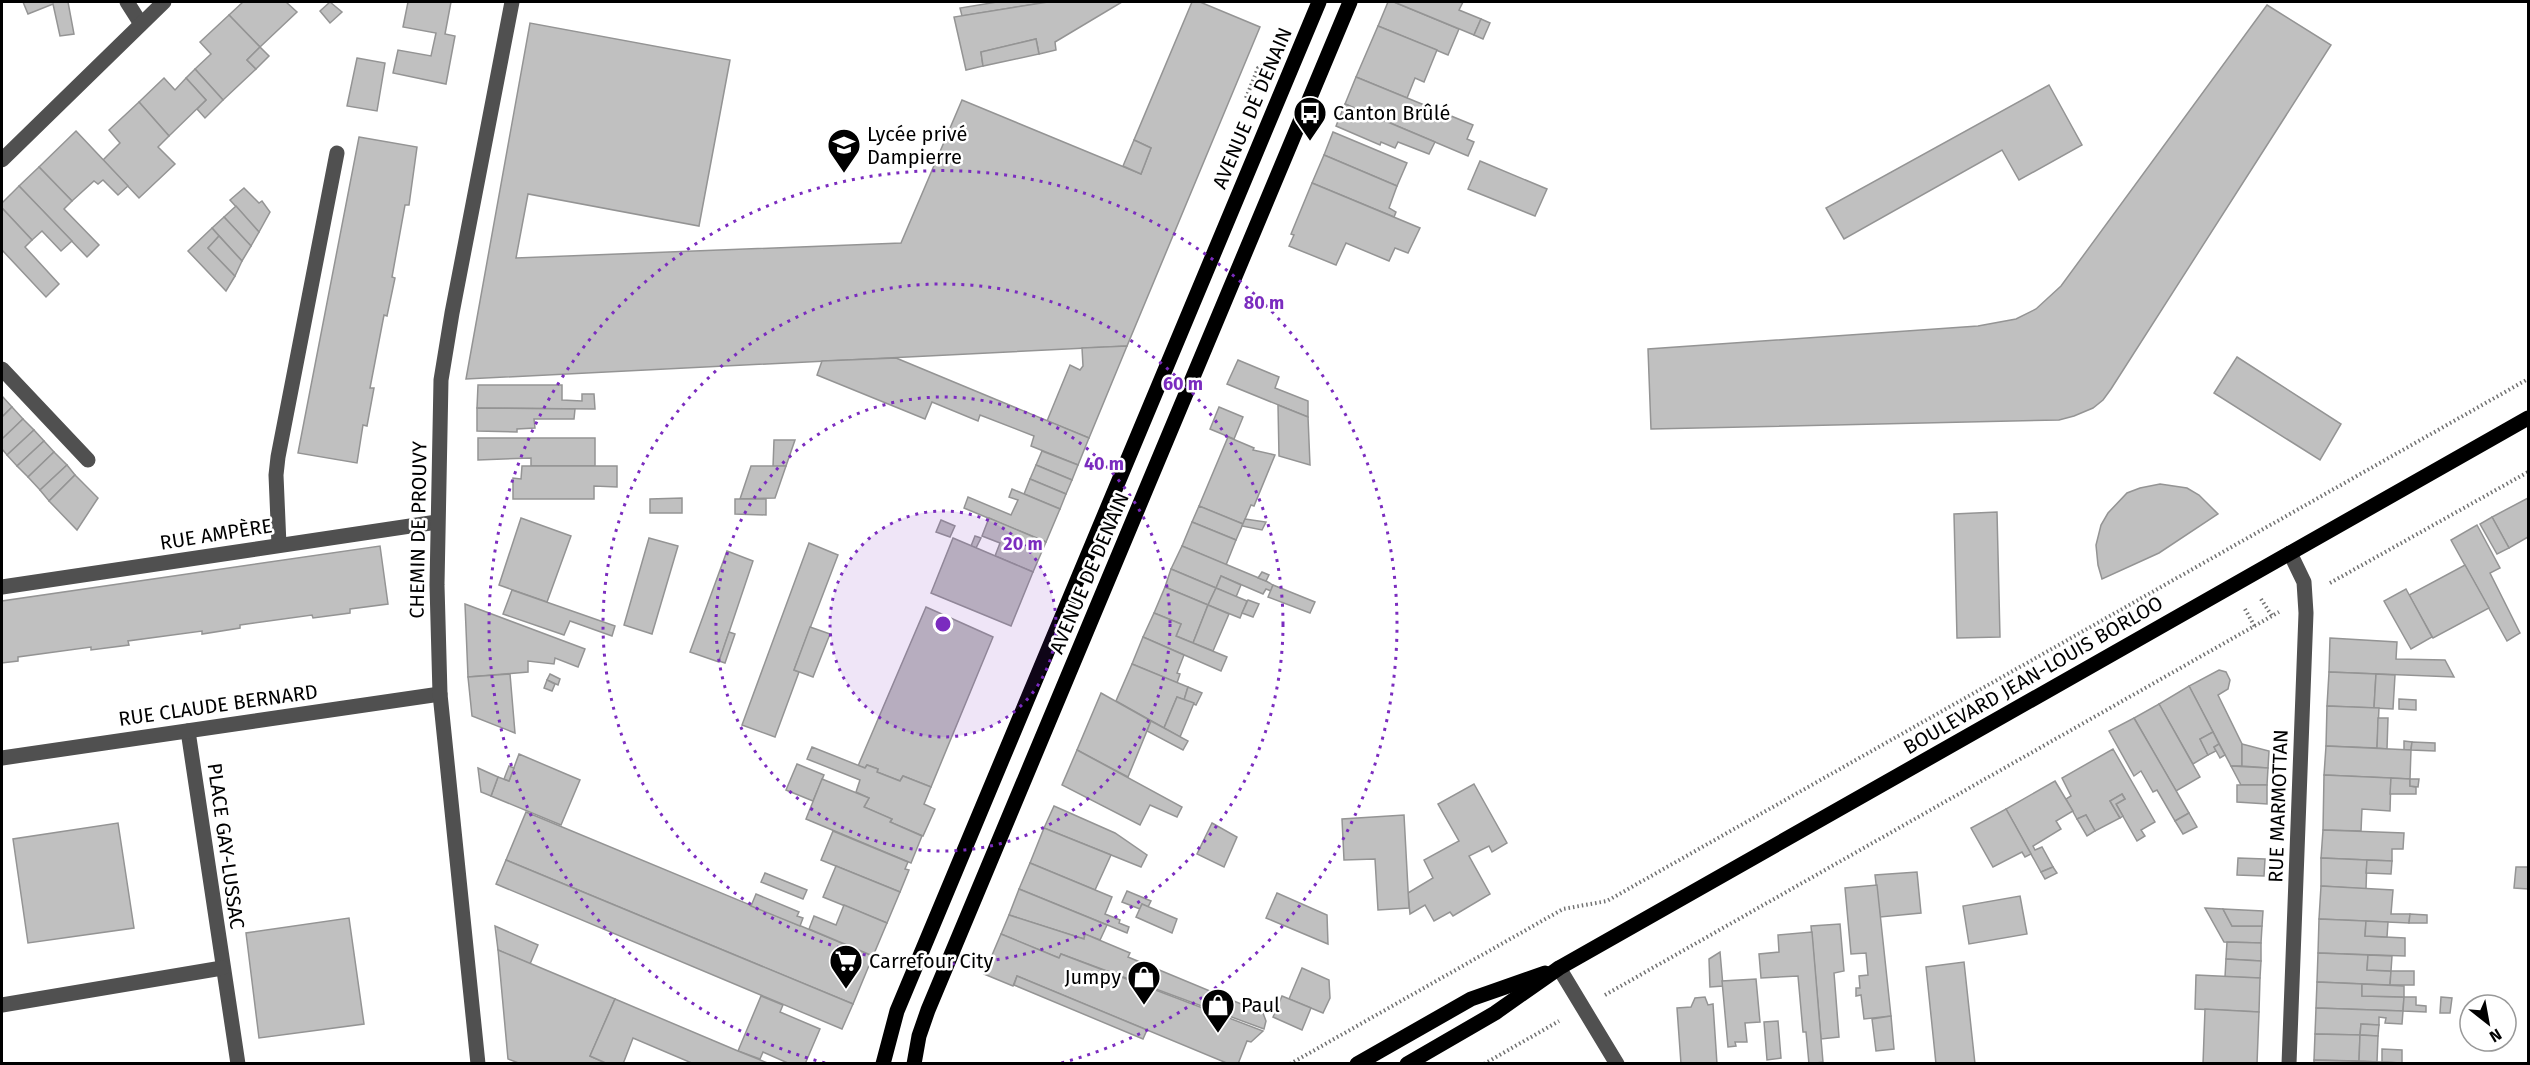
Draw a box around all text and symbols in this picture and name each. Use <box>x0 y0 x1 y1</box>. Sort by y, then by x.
street label: AVENUE DE DENAIN <box>1207 24 1297 192</box>
bus stop icon: Canton Brûlé <box>1292 95 1328 142</box>
place label: Canton Brûlé <box>1333 101 1450 125</box>
place label: Lycée privé Dampierre <box>867 122 968 169</box>
school or university icon: Lycée privé Dampierre <box>826 127 862 174</box>
text: 80 m <box>1244 292 1284 314</box>
text: 60 m <box>1163 373 1203 395</box>
street label: CHEMIN DE PROUVY <box>404 441 432 619</box>
text: 40 m <box>1084 453 1124 475</box>
street label: AVENUE DE DENAIN <box>1044 489 1134 657</box>
street label: RUE AMPÈRE <box>158 513 274 555</box>
text: 20 m <box>1003 533 1043 555</box>
street label: BOULEVARD JEAN-LOUIS BORLOO <box>1899 591 2167 759</box>
centre of rings <box>933 614 953 634</box>
street label: RUE CLAUDE BERNARD <box>117 679 319 731</box>
street label: RUE MARMOTTAN <box>2263 729 2293 883</box>
street label: PLACE GAY-LUSSAC <box>202 761 250 931</box>
supermarket icon: Carrefour City <box>828 943 864 990</box>
place label: Carrefour City <box>869 949 993 973</box>
shop icon: Jumpy <box>1126 959 1162 1006</box>
place label: Jumpy <box>1064 965 1121 989</box>
shop icon: Paul <box>1200 987 1236 1034</box>
place label: Paul <box>1241 993 1280 1017</box>
north arrow <box>2458 993 2518 1053</box>
text: N <box>2486 1025 2505 1046</box>

